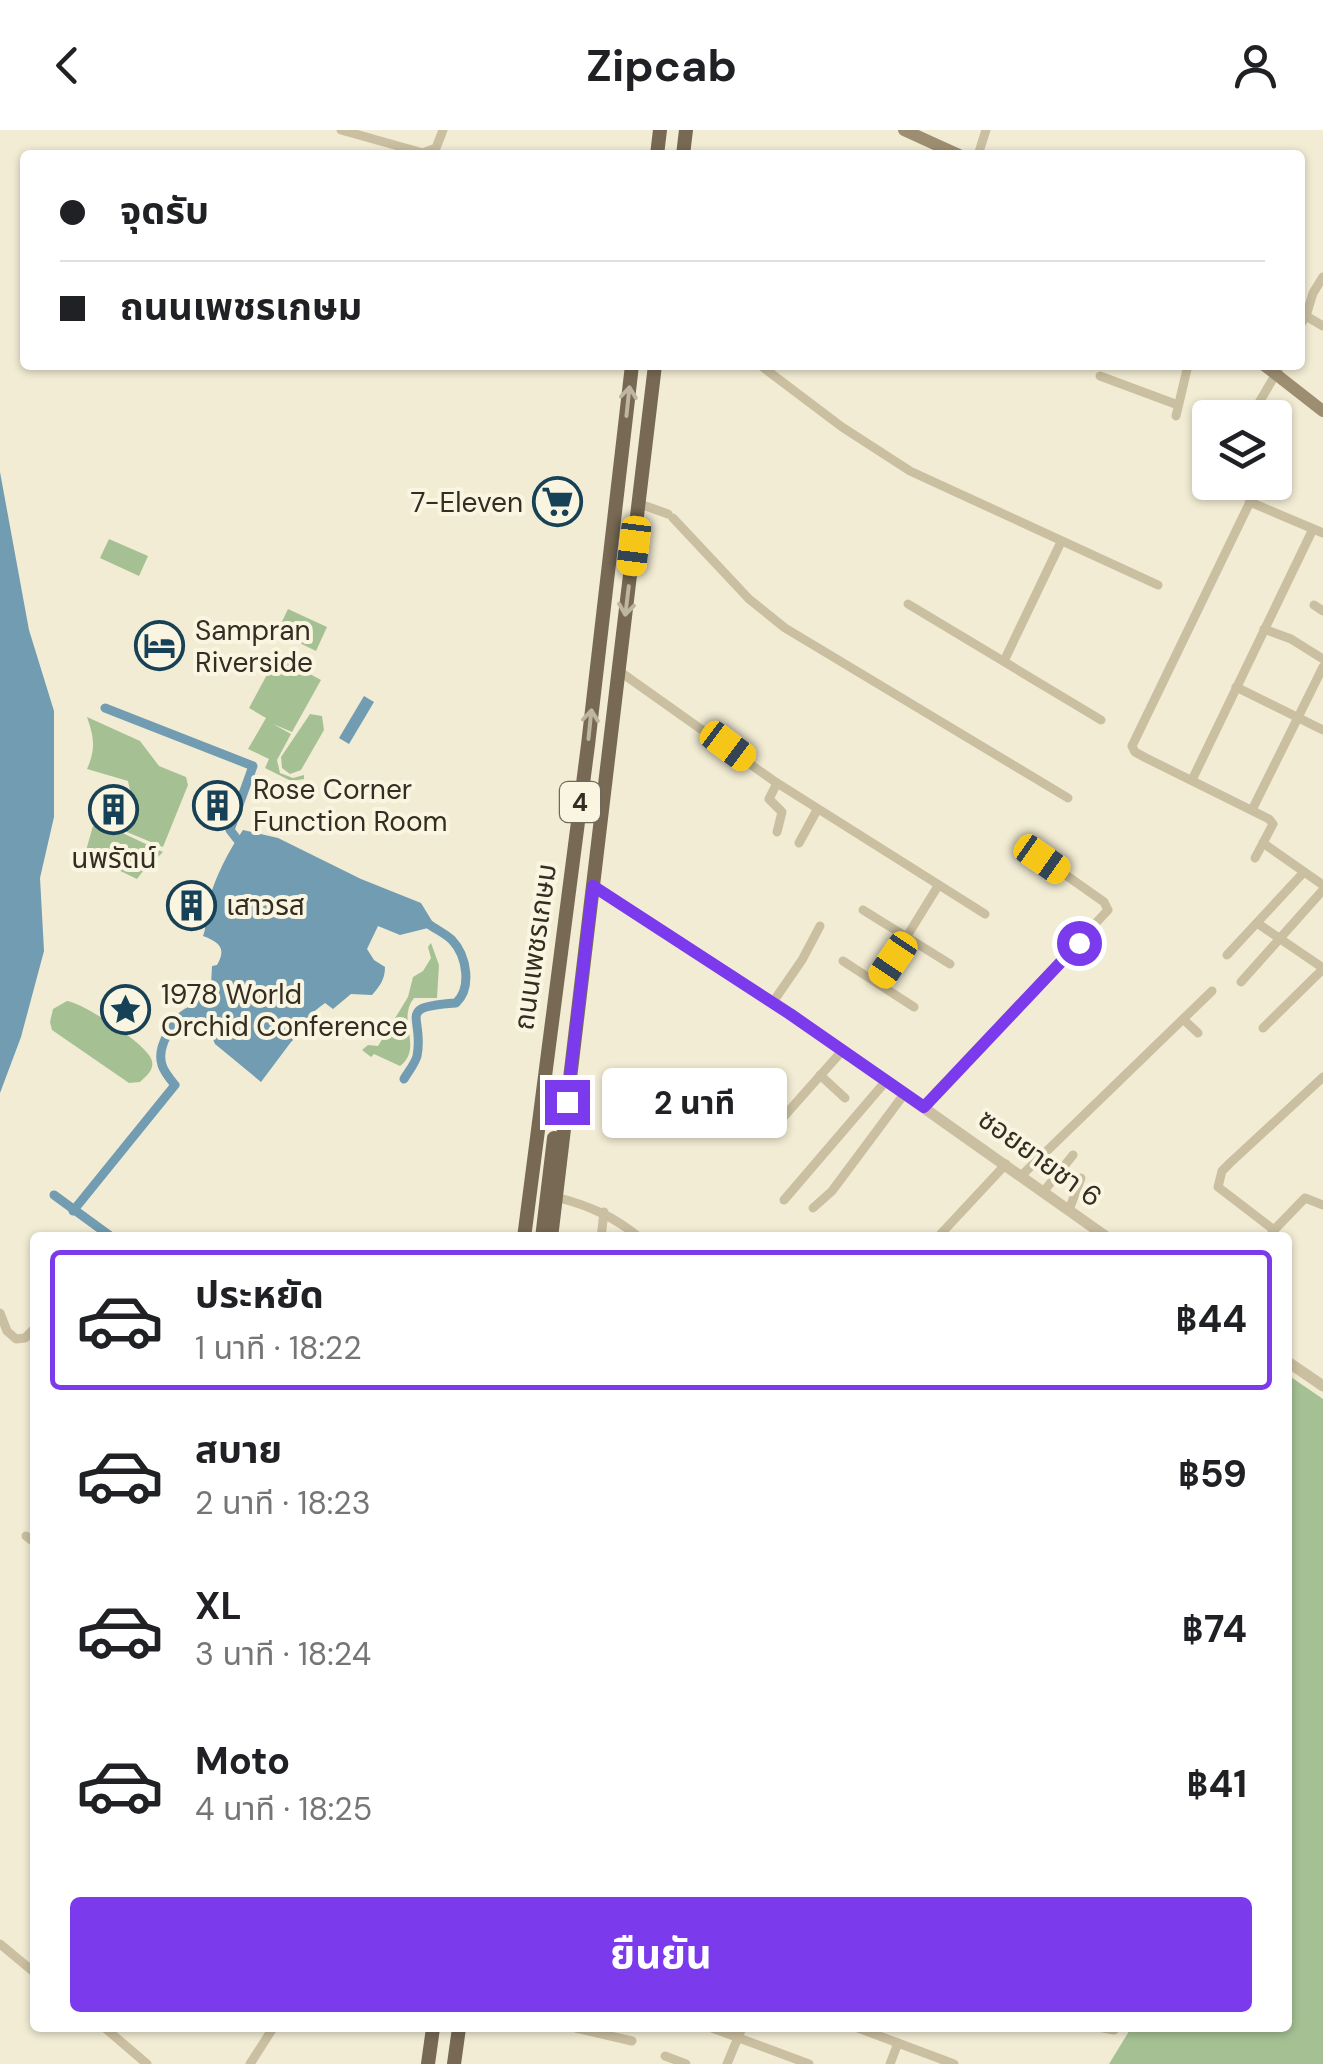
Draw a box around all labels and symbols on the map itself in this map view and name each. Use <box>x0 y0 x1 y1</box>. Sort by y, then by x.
one-way arrow <box>619 386 638 418</box>
supermarket icon: 7-Eleven <box>532 476 584 528</box>
place label: 7-Eleven <box>410 484 523 521</box>
car <box>615 514 653 578</box>
one-way arrow <box>617 584 636 616</box>
place label: Sampran Riverside <box>195 612 313 681</box>
hotel icon: Sampran Riverside <box>134 620 186 672</box>
one-way arrow <box>581 709 600 741</box>
car <box>695 716 761 776</box>
place label: Rose Corner Function Room <box>253 771 448 840</box>
building icon: Rose Corner Function Room <box>192 779 244 831</box>
road number: 4 <box>560 782 600 822</box>
building icon: นพรัตน์ <box>88 784 140 836</box>
car <box>1009 830 1075 888</box>
place label: นพรัตน์ <box>71 840 157 877</box>
street label: ถนนเพชรเกษม <box>505 861 565 1033</box>
building icon: เสาวรส <box>165 879 217 931</box>
place label: เสาวรส <box>226 887 305 924</box>
route start <box>1057 921 1102 966</box>
car <box>864 927 922 993</box>
place label: 1978 World Orchid Conference <box>161 976 408 1045</box>
place icon: 1978 World Orchid Conference <box>100 984 152 1036</box>
callout: 2 นาที <box>602 1067 787 1137</box>
route end <box>545 1080 590 1125</box>
street label: ซอยยายชา 6 <box>971 1101 1109 1215</box>

